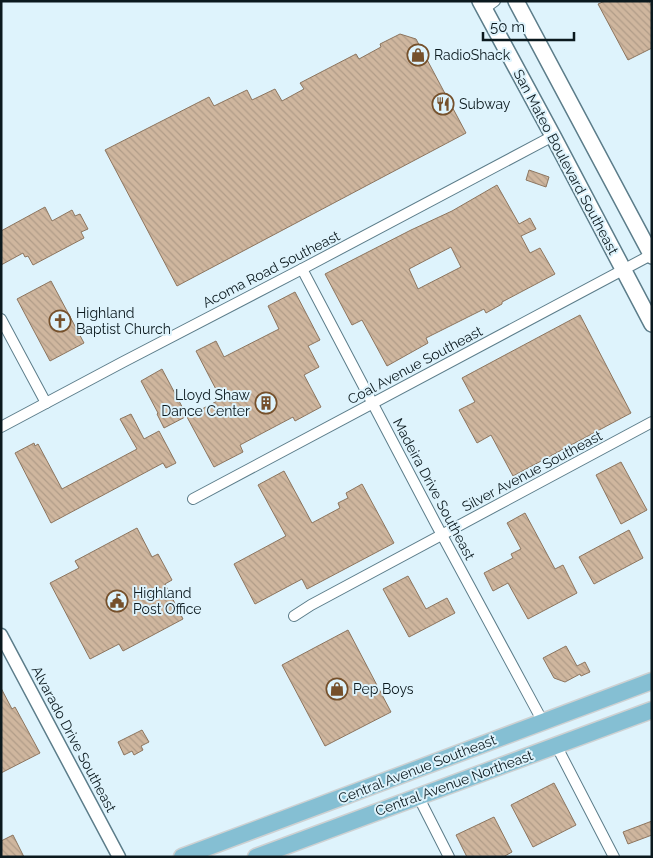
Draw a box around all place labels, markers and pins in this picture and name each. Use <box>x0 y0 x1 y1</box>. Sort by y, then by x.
shop icon: RadioShack <box>406 43 430 67</box>
place label: RadioShack <box>434 47 511 63</box>
restaurant icon: Subway <box>431 92 455 116</box>
place label: Subway <box>459 96 511 112</box>
place label: Highland Baptist Church <box>76 305 171 337</box>
church icon: Highland Baptist Church <box>48 309 72 333</box>
place label: Lloyd Shaw Dance Center <box>161 387 251 419</box>
building icon: Lloyd Shaw Dance Center <box>254 391 278 415</box>
place label: Highland Post Office <box>133 585 202 617</box>
public building icon: Highland Post Office <box>105 589 129 613</box>
shop icon: Pep Boys <box>325 677 349 701</box>
place label: Pep Boys <box>353 681 414 697</box>

